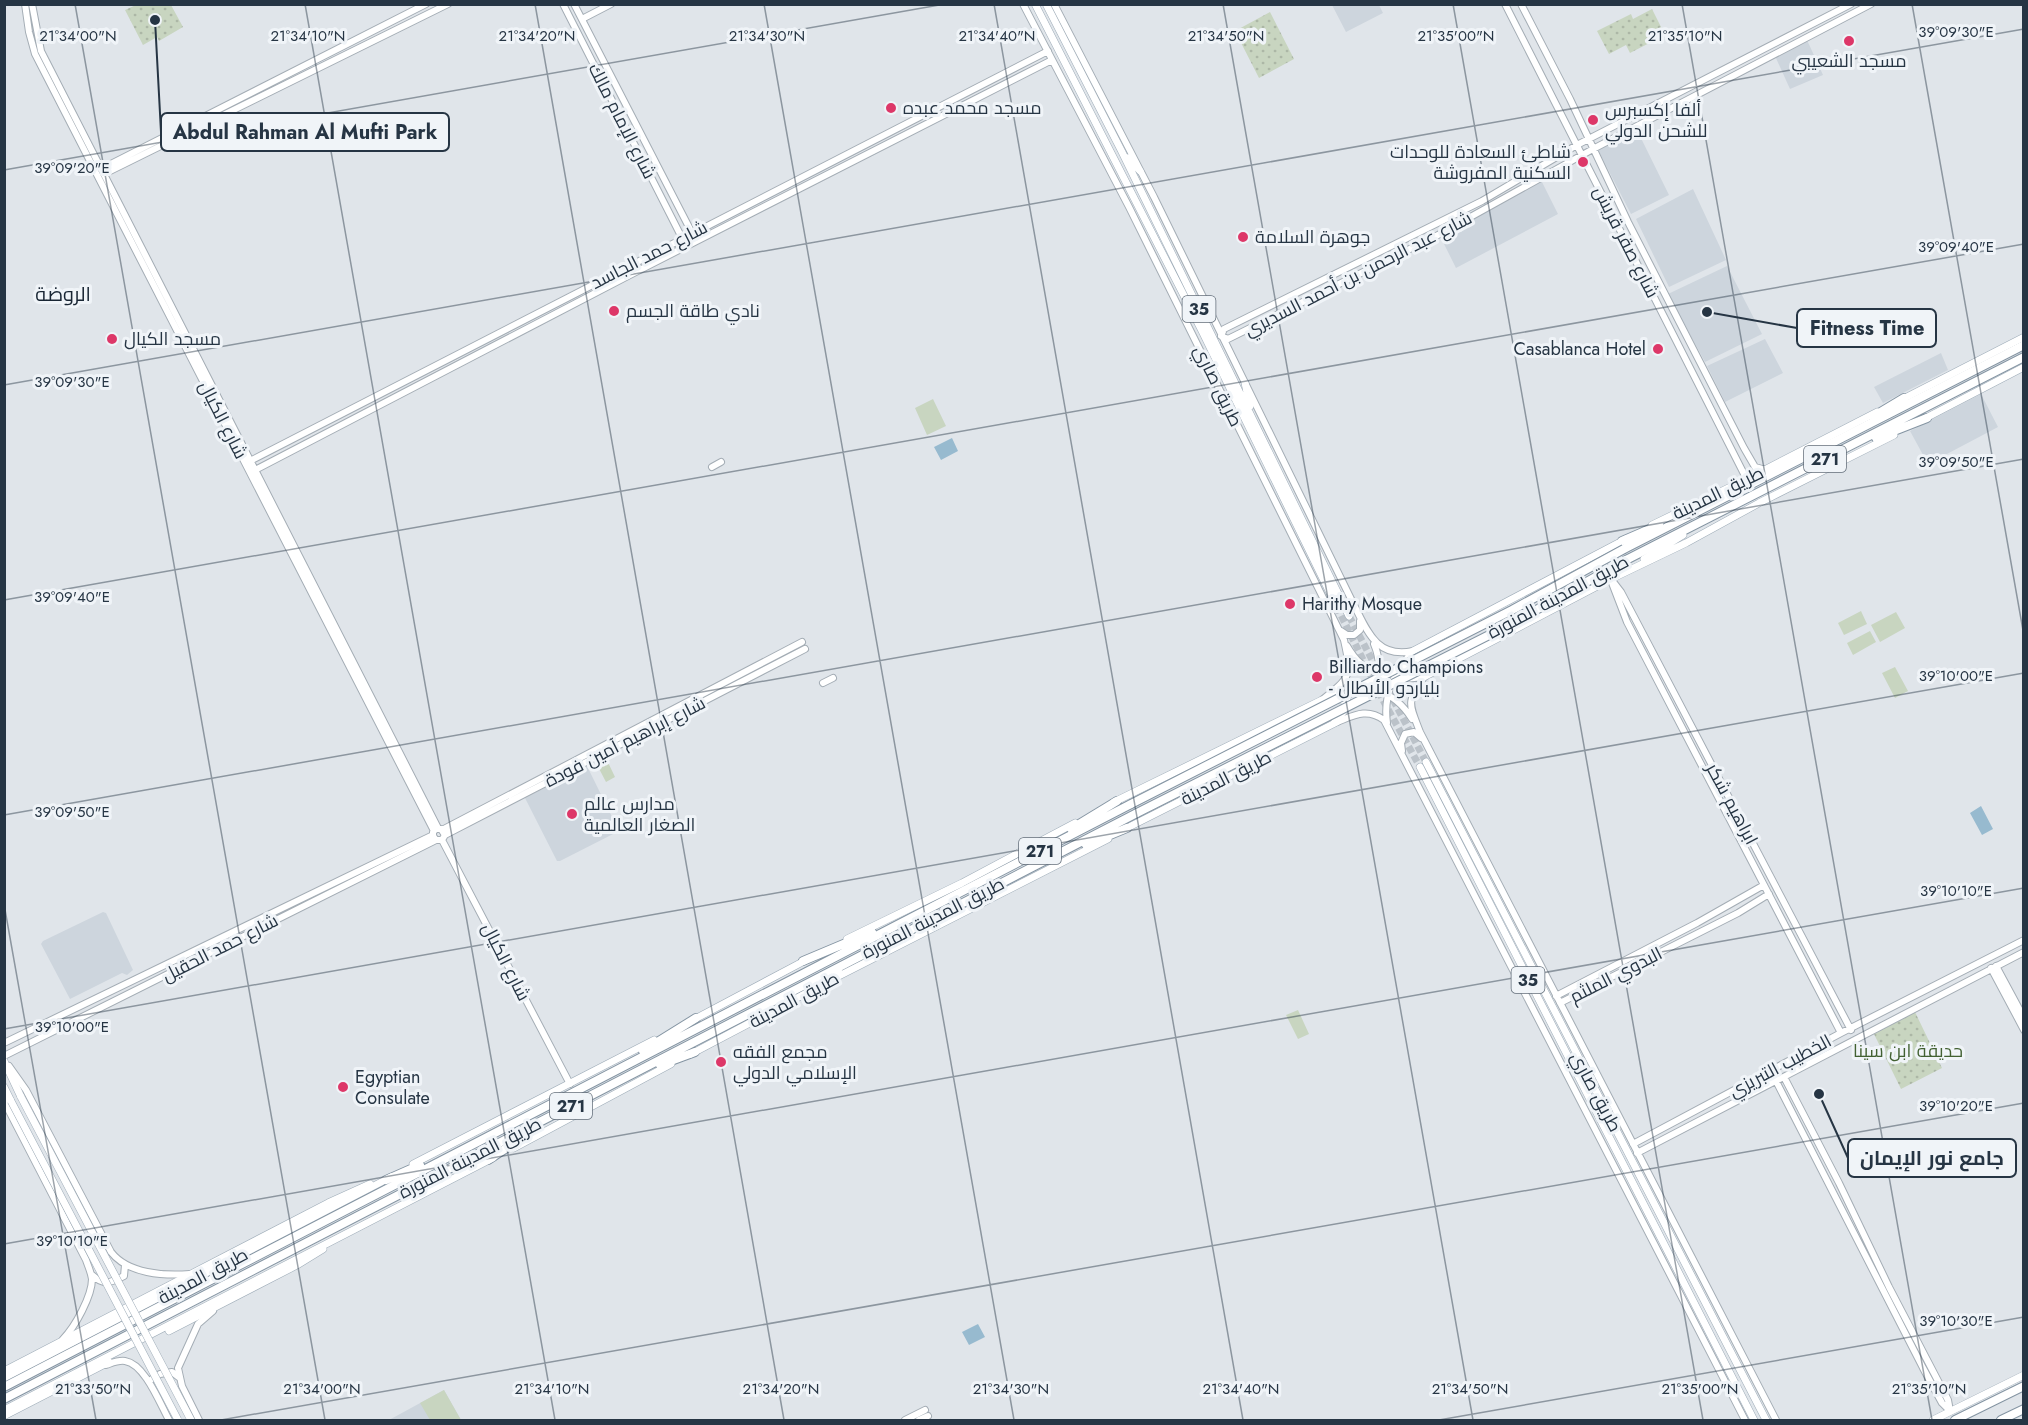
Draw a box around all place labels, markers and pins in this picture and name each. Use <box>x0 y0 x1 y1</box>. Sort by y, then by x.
marker: مسجد الشعيبي <box>1842 34 1856 48</box>
place label: مسجد الشعيبي <box>1792 48 1906 75</box>
place label: مسجد محمد عبده <box>903 95 1042 121</box>
place label: ألفا إكسبرس للشحن الدولي <box>1605 97 1707 145</box>
marker: مسجد محمد عبده <box>884 101 898 115</box>
callout: Abdul Rahman Al Mufti Park <box>161 113 449 151</box>
marker: ألفا إكسبرس للشحن الدولي <box>1586 113 1600 127</box>
place label: شاطئ السعادة للوحدات السكنية المفروشة <box>1390 139 1571 186</box>
marker: شاطئ السعادة للوحدات السكنية المفروشة <box>1576 155 1590 169</box>
place label: جوهرة السلامة <box>1255 224 1370 250</box>
marker: جوهرة السلامة <box>1236 230 1250 244</box>
place label: نادي طاقة الجسم <box>626 298 760 325</box>
marker: نادي طاقة الجسم <box>607 304 621 318</box>
callout: Fitness Time <box>1797 309 1936 347</box>
place label: مسجد الكيال <box>124 326 221 352</box>
marker: مسجد الكيال <box>105 332 119 346</box>
place label: Casablanca Hotel <box>1514 336 1646 362</box>
marker: Casablanca Hotel <box>1651 342 1665 356</box>
place label: Harithy Mosque <box>1302 591 1422 617</box>
marker: Harithy Mosque <box>1283 597 1297 611</box>
place label: Billiardo Champions - بلياردو الأبطال <box>1329 654 1483 701</box>
marker: Billiardo Champions - بلياردو الأبطال <box>1310 670 1324 684</box>
place label: مدارس عالم الصغار العالمية <box>584 791 695 838</box>
marker: مدارس عالم الصغار العالمية <box>565 807 579 821</box>
place label: مجمع الفقه الإسلامي الدولي <box>733 1039 857 1087</box>
marker: مجمع الفقه الإسلامي الدولي <box>714 1055 728 1069</box>
place label: Egyptian Consulate <box>355 1064 430 1111</box>
marker: Egyptian Consulate <box>336 1080 350 1094</box>
callout: جامع نور الإيمان <box>1848 1139 2016 1177</box>

